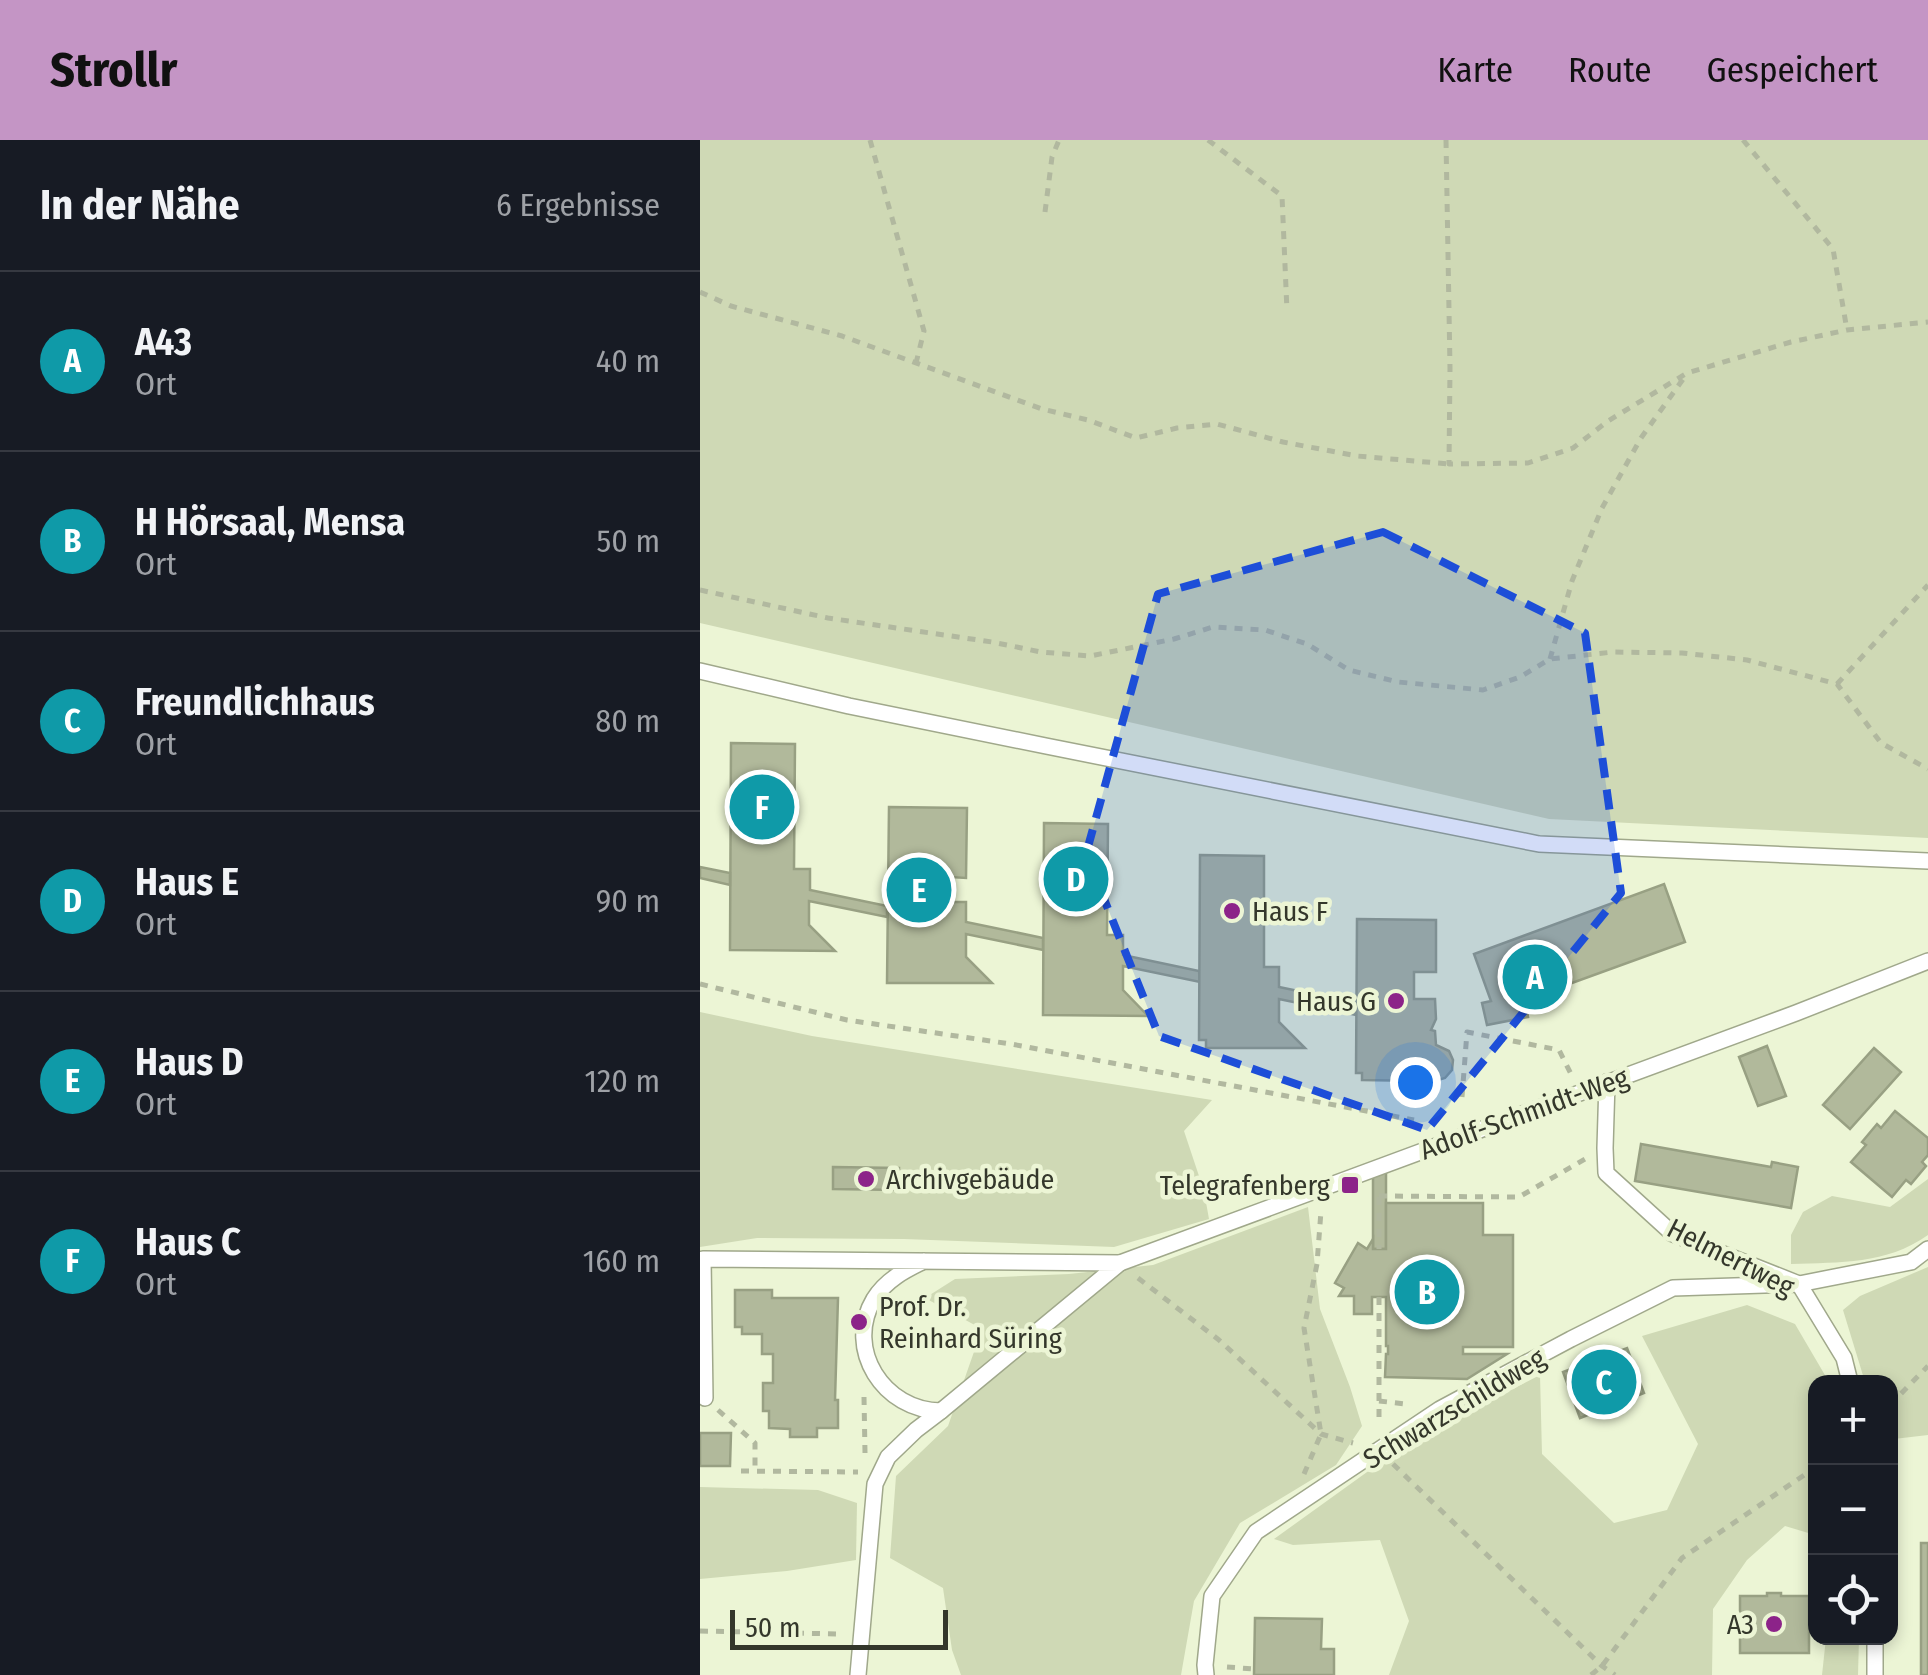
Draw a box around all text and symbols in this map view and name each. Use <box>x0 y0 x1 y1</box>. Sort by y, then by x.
text: Strollr <box>50 41 177 99</box>
text: Karte <box>1437 49 1513 91</box>
text: Route <box>1568 49 1652 91</box>
text: Gespeichert <box>1707 49 1878 91</box>
text: In der Nähe <box>40 180 240 230</box>
text: 6 Ergebnisse <box>496 186 660 224</box>
text: A43 <box>135 319 192 365</box>
text: A <box>64 342 81 380</box>
text: 40 m <box>596 342 660 380</box>
text: Ort <box>135 365 177 403</box>
text: H Hörsaal, Mensa <box>135 499 405 545</box>
text: B <box>64 522 81 560</box>
text: 50 m <box>597 522 660 560</box>
text: Ort <box>135 545 177 583</box>
text: Freundlichhaus <box>135 679 375 725</box>
text: C <box>64 702 81 740</box>
text: 80 m <box>595 702 660 740</box>
text: Ort <box>135 725 177 763</box>
pin: F <box>730 770 794 844</box>
pin: D <box>1044 842 1108 916</box>
pin: E <box>886 852 952 928</box>
text: Haus E <box>135 859 239 905</box>
text: D <box>63 882 82 920</box>
text: 90 m <box>596 882 660 920</box>
place label: Haus F <box>1252 895 1328 928</box>
marker: Haus F <box>1221 900 1243 922</box>
text: Ort <box>135 905 177 943</box>
pin: A <box>1502 940 1568 1014</box>
place label: Haus G <box>1296 985 1376 1018</box>
marker: Haus G <box>1385 990 1407 1012</box>
text: Haus D <box>135 1039 244 1085</box>
your location <box>1390 1057 1441 1108</box>
street label: Adolf-Schmidt-Weg <box>1415 1060 1634 1166</box>
text: E <box>65 1062 80 1100</box>
text: 120 m <box>585 1062 660 1100</box>
text: Ort <box>135 1085 177 1123</box>
place label: Archivgebäude <box>886 1163 1054 1196</box>
marker: Archivgebäude <box>855 1168 877 1190</box>
place label: Telegrafenberg <box>1160 1169 1331 1202</box>
marker: Telegrafenberg <box>1339 1174 1361 1196</box>
street label: Helmertweg <box>1662 1211 1800 1304</box>
text: Haus C <box>135 1219 241 1265</box>
text: F <box>65 1242 80 1280</box>
text: 160 m <box>583 1242 660 1280</box>
pin: B <box>1394 1254 1460 1330</box>
text: Ort <box>135 1265 177 1303</box>
place label: Prof. Dr. Reinhard Süring <box>879 1290 1063 1355</box>
marker: Prof. Dr. Reinhard Süring <box>848 1311 870 1333</box>
street label: Schwarzschildweg <box>1357 1341 1552 1476</box>
pin: C <box>1572 1344 1636 1420</box>
map controls <box>1808 1375 1898 1645</box>
button: + <box>1808 1375 1898 1465</box>
button: − <box>1808 1465 1898 1555</box>
button: locate <box>1808 1555 1898 1645</box>
scale bar <box>730 1605 948 1650</box>
place label: A3 <box>1727 1608 1754 1641</box>
text: 50 m <box>745 1611 801 1644</box>
marker: A3 <box>1763 1613 1785 1635</box>

